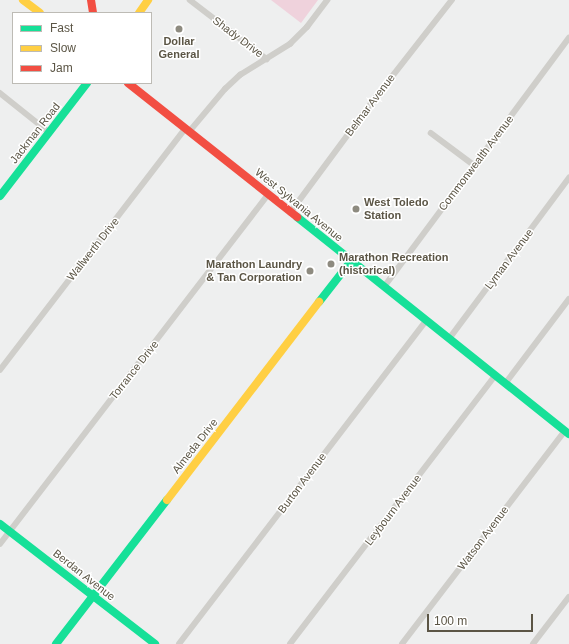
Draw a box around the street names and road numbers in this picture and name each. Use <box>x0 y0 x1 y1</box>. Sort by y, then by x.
street label: Shady Drive <box>210 14 266 60</box>
street label: Belmar Avenue <box>342 71 398 139</box>
street label: Jackman Road <box>7 100 63 166</box>
street label: Commonwealth Avenue <box>436 112 516 214</box>
street label: West Sylvania Avenue <box>252 165 346 245</box>
street label: Wallwerth Drive <box>64 215 122 283</box>
street label: Lyman Avenue <box>482 226 536 292</box>
street label: Torrance Drive <box>107 338 161 402</box>
street label: Almeda Drive <box>169 416 221 476</box>
street label: Burton Avenue <box>275 450 329 516</box>
street label: Leybourn Avenue <box>362 472 424 548</box>
street label: Watson Avenue <box>455 503 511 573</box>
street label: Berdan Avenue <box>50 547 118 603</box>

